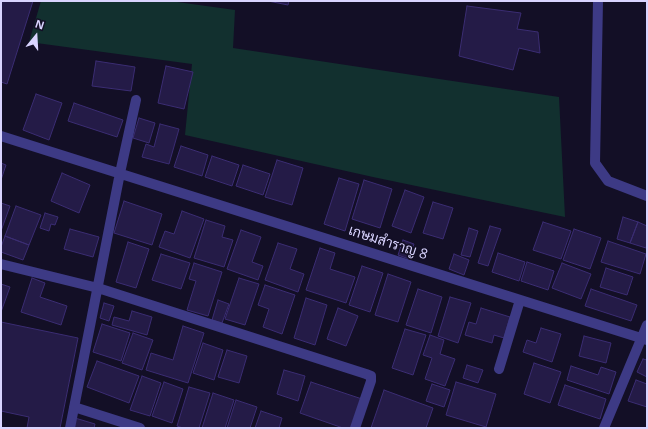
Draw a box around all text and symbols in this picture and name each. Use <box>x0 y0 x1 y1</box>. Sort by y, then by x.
north arrow <box>16 16 56 56</box>
text: N <box>33 16 46 33</box>
street label: เกษมสำราญ 8 <box>346 222 430 264</box>

